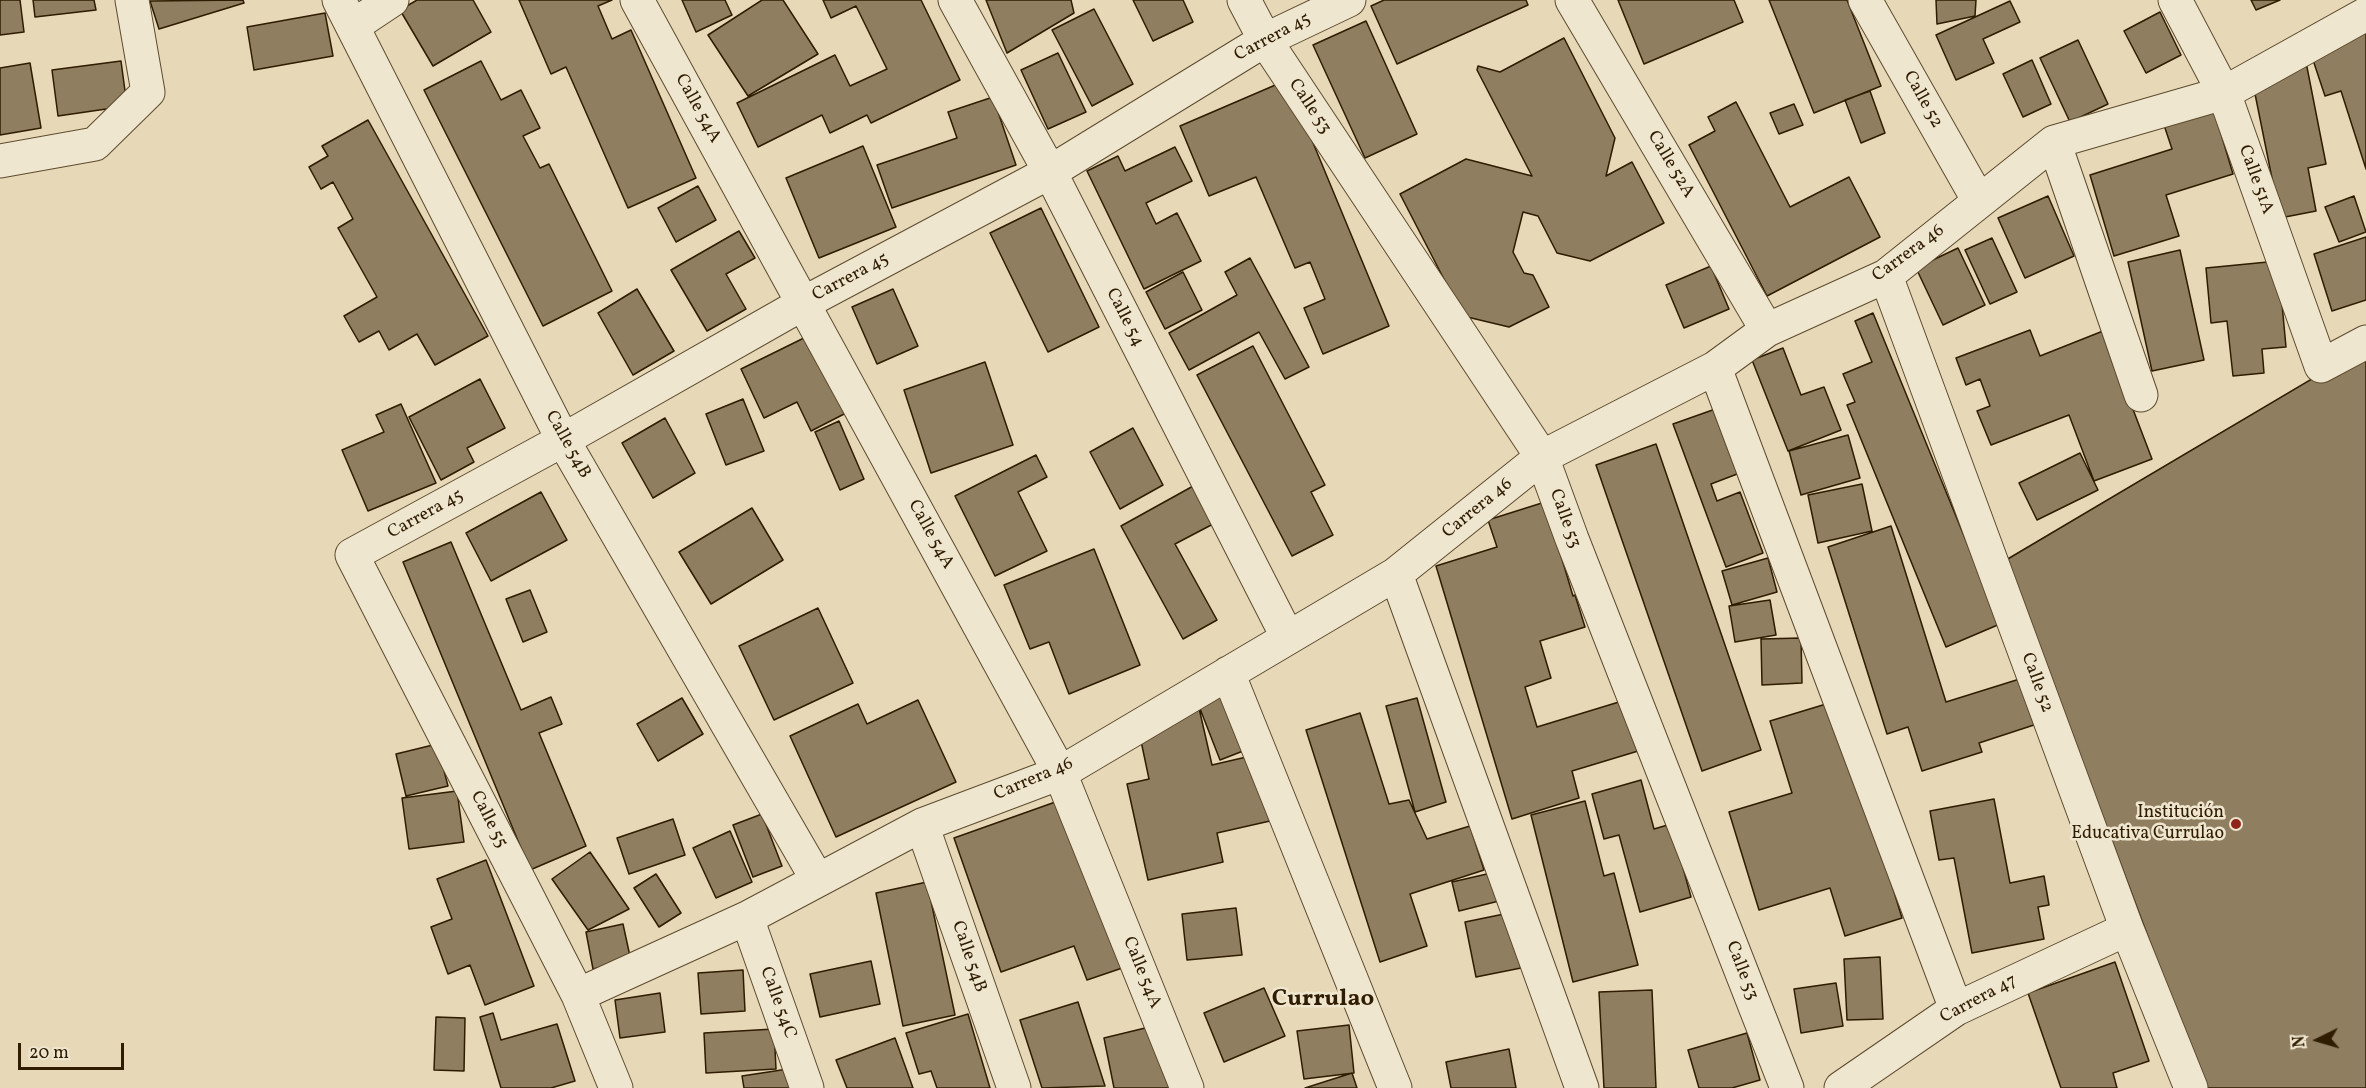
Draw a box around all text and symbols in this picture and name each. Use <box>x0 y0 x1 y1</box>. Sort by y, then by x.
street label: Carrera 45 <box>1231 9 1315 67</box>
street label: Calle 52 <box>1898 68 1946 132</box>
street label: Calle 54A <box>669 71 725 147</box>
street label: Calle 53 <box>1283 75 1335 139</box>
street label: Calle 52A <box>1642 127 1698 203</box>
street label: Calle 51A <box>2233 143 2277 217</box>
street label: Carrera 46 <box>1869 221 1949 287</box>
street label: Carrera 45 <box>809 249 893 307</box>
street label: Calle 54 <box>1100 285 1148 351</box>
street label: Calle 54B <box>540 407 594 483</box>
street label: Carrera 46 <box>1439 474 1517 544</box>
street label: Carrera 45 <box>384 485 468 545</box>
street label: Calle 53 <box>1543 486 1585 552</box>
street label: Calle 54A <box>902 497 958 573</box>
street label: Calle 52 <box>2015 650 2057 716</box>
street label: Carrera 46 <box>991 754 1077 806</box>
street label: Calle 55 <box>465 788 511 852</box>
place label: Institución Educativa Currulao <box>2071 803 2224 846</box>
marker: Institución Educativa Currulao <box>2229 817 2243 831</box>
street label: Calle 54B <box>946 918 990 996</box>
street label: Calle 54A <box>1117 934 1165 1012</box>
street label: Calle 53 <box>1720 938 1762 1004</box>
street label: Calle 54C <box>754 964 800 1042</box>
street label: Carrera 47 <box>1937 971 2021 1029</box>
district label: Currulao <box>1272 987 1374 1015</box>
north arrow <box>2288 1010 2348 1070</box>
scale bar <box>21 1031 128 1069</box>
text: N <box>2289 1035 2312 1048</box>
text: 20 m <box>29 1041 69 1066</box>

